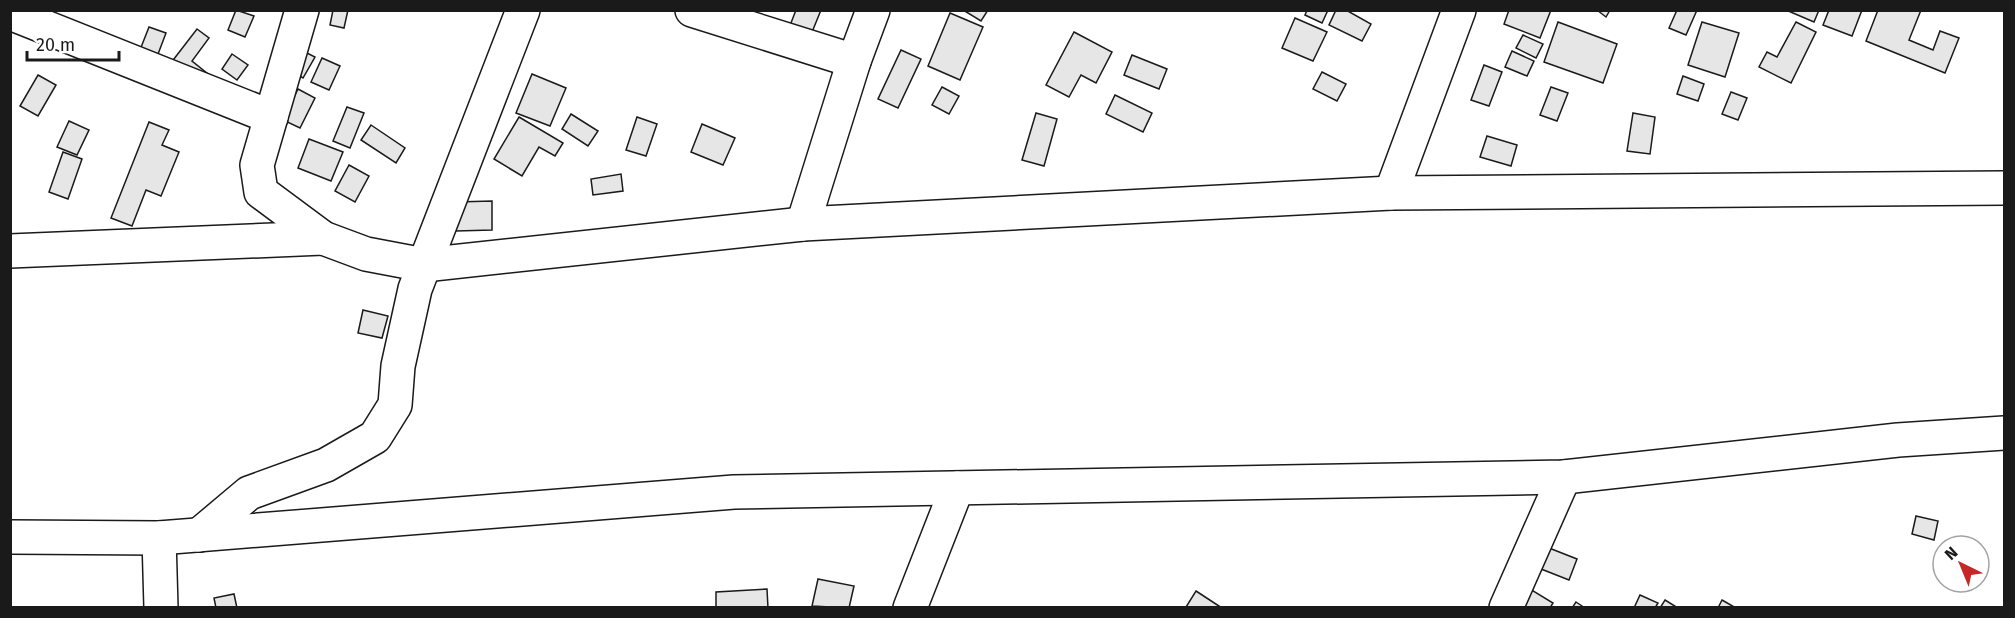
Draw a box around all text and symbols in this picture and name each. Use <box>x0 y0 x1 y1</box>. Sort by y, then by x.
scale bar <box>27 24 118 62</box>
text: 20 m <box>36 34 75 56</box>
north arrow <box>1931 534 1991 594</box>
text: N <box>1941 543 1961 564</box>

